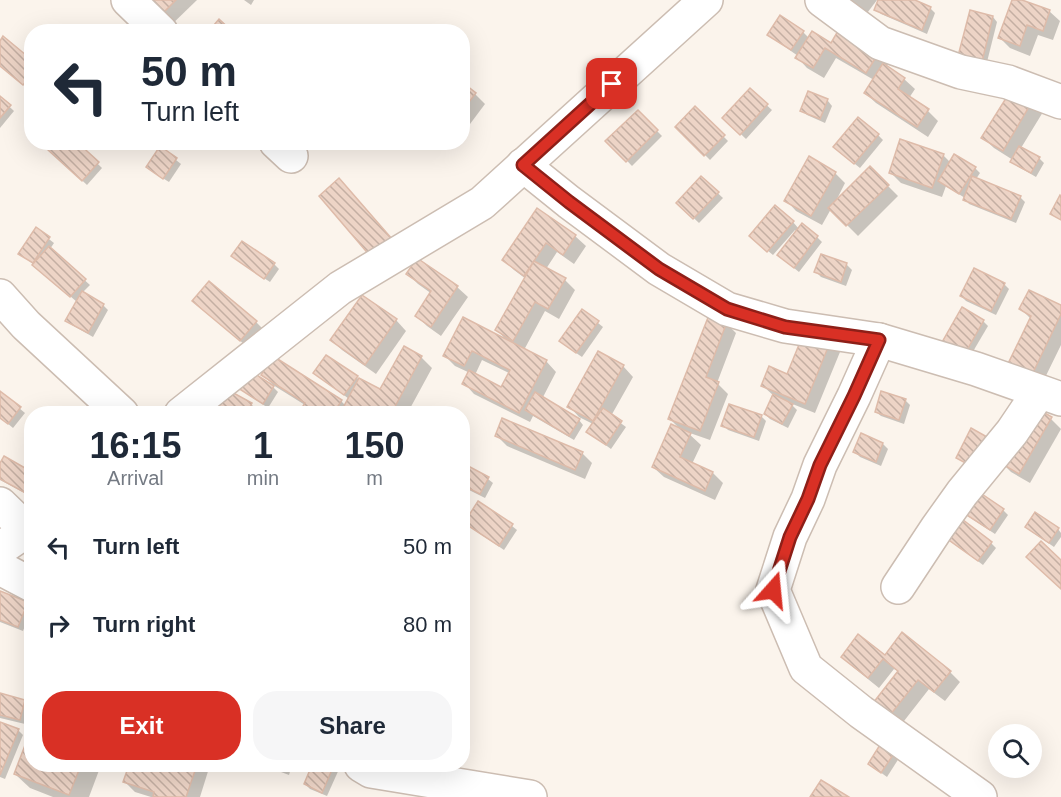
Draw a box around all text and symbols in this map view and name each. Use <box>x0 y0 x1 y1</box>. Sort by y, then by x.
icon: left <box>42 48 120 126</box>
text: 50 m <box>141 48 237 95</box>
pin <box>586 58 637 109</box>
icon: arrive <box>595 67 628 100</box>
text: Turn left <box>141 97 239 127</box>
text: 16:15 <box>89 425 181 466</box>
text: 1 <box>253 425 273 466</box>
text: 150 <box>344 425 405 466</box>
text: Arrival <box>107 467 164 489</box>
text: min <box>247 467 279 489</box>
text: m <box>366 467 383 489</box>
icon: left <box>42 531 75 564</box>
text: Turn left <box>93 534 179 559</box>
text: 50 m <box>403 534 452 559</box>
position arrow <box>741 558 805 622</box>
icon: right <box>42 609 75 642</box>
text: Turn right <box>93 612 195 637</box>
text: 80 m <box>403 612 452 637</box>
button: Exit <box>42 691 241 760</box>
button: Share <box>253 691 452 760</box>
map controls <box>988 724 1042 778</box>
button: search <box>988 724 1042 778</box>

